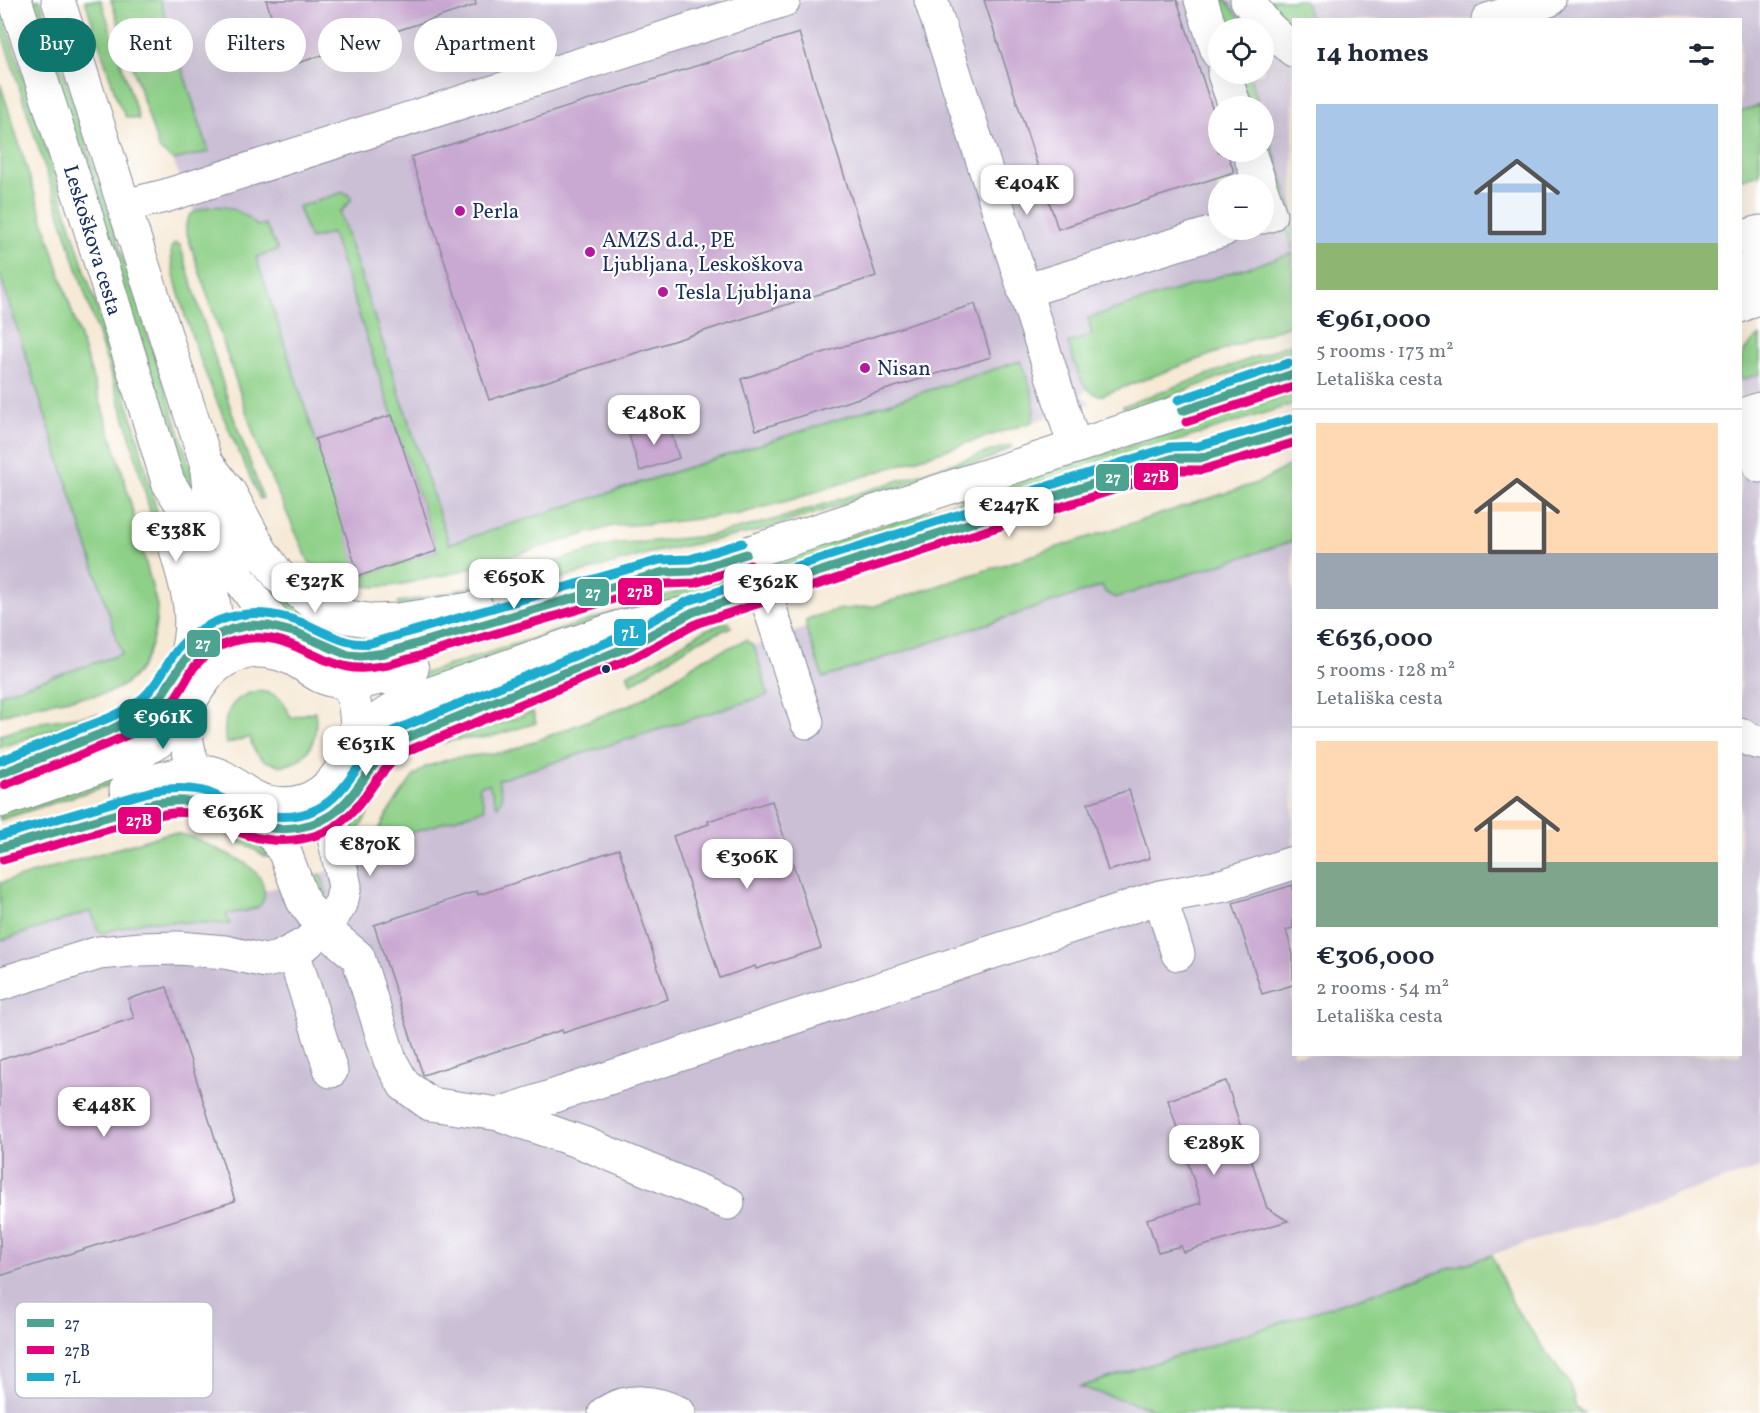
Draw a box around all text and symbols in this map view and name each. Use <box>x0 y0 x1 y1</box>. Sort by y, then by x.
chip: Buy <box>18 18 96 72</box>
chip: Rent <box>108 18 193 72</box>
chip: Filters <box>205 18 306 72</box>
chip: New <box>318 18 402 72</box>
chip: Apartment <box>414 18 557 72</box>
map controls <box>1208 18 1274 240</box>
button: locate <box>1208 18 1274 84</box>
text: 14 homes <box>1316 36 1429 72</box>
icon: filters <box>1685 38 1718 71</box>
button: + <box>1208 96 1274 162</box>
icon: home <box>1463 143 1571 251</box>
street label: Leskoškova cesta <box>55 162 128 319</box>
pin: €404K <box>985 165 1069 216</box>
text: €404K <box>994 170 1060 198</box>
button: − <box>1208 174 1274 240</box>
place label: Perla <box>472 198 519 227</box>
marker: Perla <box>453 204 467 218</box>
place label: AMZS d.d., PE Ljubljana, Leskoškova <box>602 227 804 280</box>
marker: AMZS d.d., PE Ljubljana, Leskoškova <box>583 245 597 259</box>
place label: Tesla Ljubljana <box>675 279 812 308</box>
marker: Tesla Ljubljana <box>656 285 670 299</box>
text: €961,000 <box>1316 302 1431 338</box>
text: 5 rooms · 173 m² <box>1316 338 1454 366</box>
place label: Nisan <box>877 355 931 384</box>
marker: Nisan <box>858 361 872 375</box>
text: Letališka cesta <box>1316 366 1443 394</box>
pin: €480K <box>612 395 696 446</box>
text: €480K <box>622 400 686 428</box>
line badge: 27B <box>1133 462 1179 491</box>
icon: home <box>1463 462 1571 570</box>
line badge: 27 <box>1095 463 1130 492</box>
text: 27B <box>1143 467 1170 489</box>
text: 27 <box>1105 468 1121 490</box>
pin: €247K <box>967 487 1051 538</box>
text: €247K <box>979 492 1039 520</box>
pin: €338K <box>134 512 218 563</box>
text: €338K <box>146 517 206 545</box>
pin: €650K <box>472 559 556 610</box>
pin: €327K <box>273 563 357 614</box>
text: €650K <box>483 564 545 592</box>
pin: €362K <box>726 564 810 615</box>
text: €327K <box>285 568 345 596</box>
text: €362K <box>738 569 798 597</box>
line badge: 27B <box>617 577 663 606</box>
line badge: 27 <box>576 578 610 607</box>
text: 27B <box>627 582 654 604</box>
text: 27 <box>585 583 601 605</box>
line badge: 7L <box>613 618 647 647</box>
text: €636,000 <box>1316 621 1433 657</box>
text: 7L <box>621 623 639 645</box>
line badge: 27 <box>186 629 221 658</box>
text: 27 <box>195 634 211 656</box>
text: 5 rooms · 128 m² <box>1316 657 1455 685</box>
unlabelled marker <box>600 663 612 675</box>
text: Letališka cesta <box>1316 685 1443 713</box>
pin: €961K <box>121 699 205 750</box>
text: €961K <box>133 704 193 732</box>
pin: €631K <box>324 726 408 777</box>
text: €631K <box>337 731 395 759</box>
icon: home <box>1463 780 1571 888</box>
pin: €636K <box>191 794 275 845</box>
text: €636K <box>202 799 264 827</box>
line badge: 27B <box>117 806 162 835</box>
text: 27B <box>126 811 153 833</box>
pin: €870K <box>328 826 412 877</box>
text: €870K <box>339 831 401 859</box>
pin: €306K <box>705 839 789 890</box>
text: €306K <box>716 844 778 872</box>
text: €306,000 <box>1316 939 1435 975</box>
text: 2 rooms · 54 m² <box>1316 975 1449 1003</box>
text: Letališka cesta <box>1316 1003 1443 1031</box>
pin: €448K <box>62 1087 146 1138</box>
text: €448K <box>72 1092 136 1120</box>
pin: €289K <box>1172 1125 1256 1176</box>
text: €289K <box>1183 1130 1245 1158</box>
legend <box>15 1302 213 1398</box>
text: 27 <box>64 1314 80 1336</box>
text: 27B <box>64 1341 90 1363</box>
text: 7L <box>64 1368 81 1390</box>

